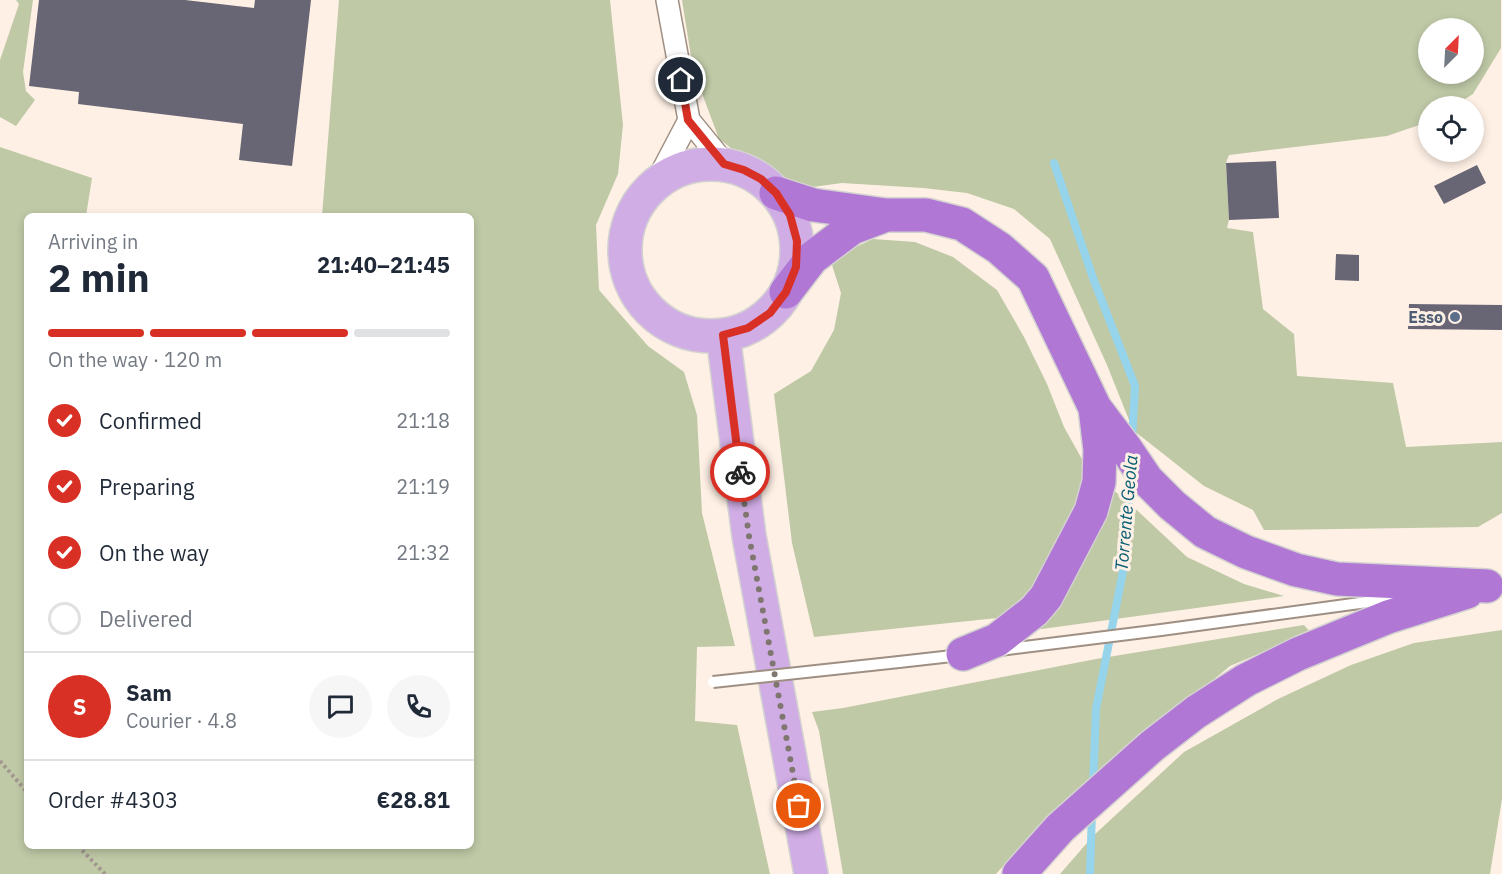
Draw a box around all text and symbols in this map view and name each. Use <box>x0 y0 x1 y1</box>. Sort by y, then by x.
north arrow <box>1418 18 1484 84</box>
map controls <box>1418 18 1484 162</box>
pin <box>655 54 706 105</box>
icon: home <box>664 63 697 96</box>
button: locate <box>1418 96 1484 162</box>
text: Arriving in <box>48 228 138 255</box>
text: 21:40–21:45 <box>317 250 450 279</box>
text: 2 min <box>48 252 150 303</box>
place label: Esso <box>1408 307 1443 327</box>
marker: Esso <box>1448 310 1462 324</box>
text: On the way · 120 m <box>48 346 222 373</box>
icon: check <box>48 404 81 437</box>
text: Confirmed <box>99 406 202 435</box>
text: 21:18 <box>396 407 450 434</box>
courier <box>710 442 770 502</box>
water label: Torrente Geola <box>1109 454 1143 572</box>
icon: bike <box>724 456 757 489</box>
icon: check <box>48 470 81 503</box>
text: Preparing <box>99 472 194 501</box>
text: 21:19 <box>396 473 450 500</box>
icon: check <box>48 536 81 569</box>
text: On the way <box>99 538 209 567</box>
text: 21:32 <box>396 539 450 566</box>
text: Delivered <box>99 604 193 633</box>
button: chat <box>309 675 372 738</box>
button: phone <box>387 675 450 738</box>
text: Sam <box>126 678 172 707</box>
text: S <box>73 692 86 721</box>
text: Courier · 4.8 <box>126 707 237 734</box>
pin <box>773 780 824 831</box>
text: Order #4303 <box>48 785 178 814</box>
text: €28.81 <box>377 785 450 814</box>
icon: bag <box>782 789 815 822</box>

